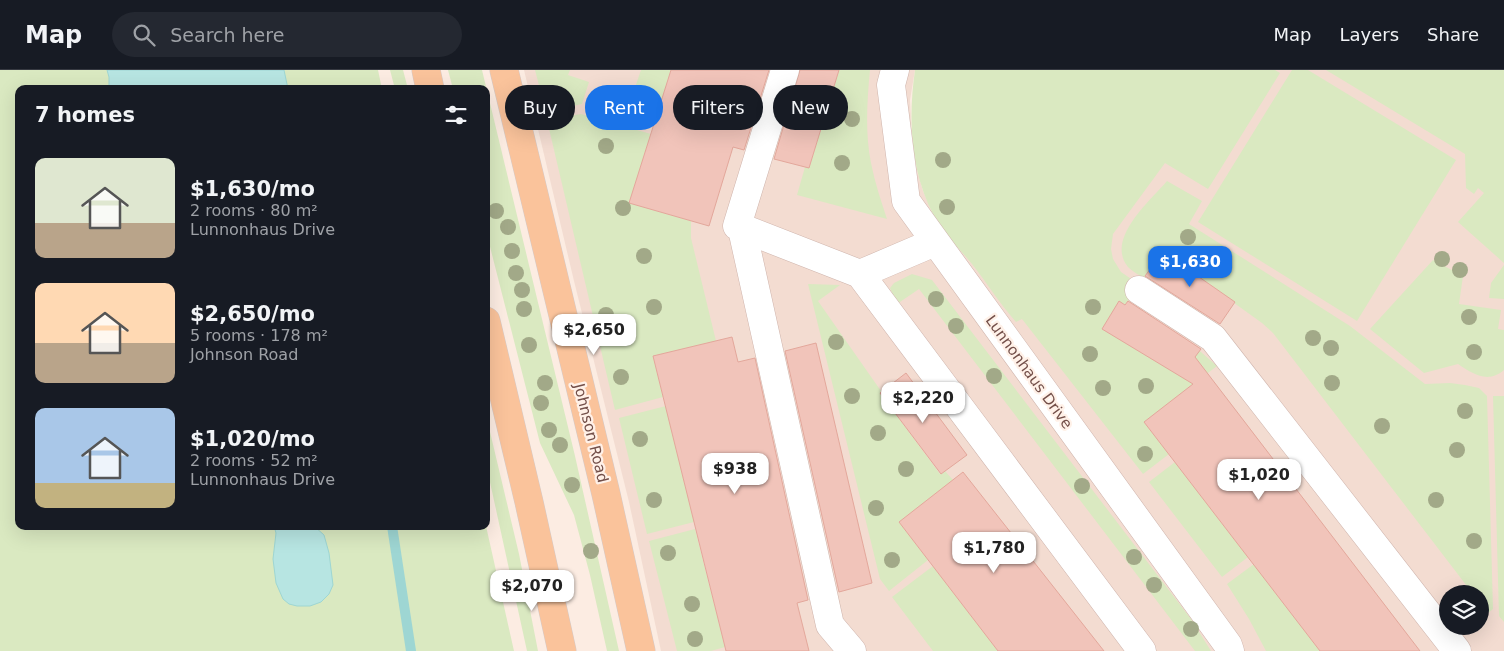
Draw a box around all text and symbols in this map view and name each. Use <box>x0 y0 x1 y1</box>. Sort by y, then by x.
search box <box>112 12 462 57</box>
text: Map <box>25 21 82 49</box>
icon: search <box>130 21 158 49</box>
text: Search here <box>170 24 284 46</box>
text: Map <box>1273 24 1311 45</box>
text: Layers <box>1339 24 1399 45</box>
text: Share <box>1427 24 1479 45</box>
chip: Buy <box>505 85 575 130</box>
chip: Rent <box>585 85 663 130</box>
chip: Filters <box>673 85 763 130</box>
chip: New <box>773 85 848 130</box>
icon: filters <box>442 101 470 129</box>
text: 7 homes <box>35 103 135 127</box>
text: $1,630/mo <box>190 177 315 201</box>
icon: home <box>75 178 135 238</box>
text: 2 rooms · 80 m² <box>190 201 318 220</box>
text: Lunnonhaus Drive <box>190 220 335 239</box>
pin: $1,630 <box>1149 246 1231 288</box>
text: $1,630 <box>1159 252 1221 271</box>
text: $2,650/mo <box>190 302 315 326</box>
icon: home <box>75 303 135 363</box>
street label: Lunnonhaus Drive <box>982 312 1076 432</box>
pin: $2,650 <box>553 314 635 356</box>
text: $2,650 <box>563 320 625 339</box>
text: 5 rooms · 178 m² <box>190 326 328 345</box>
text: Johnson Road <box>190 345 298 364</box>
street label: Johnson Road <box>570 381 612 484</box>
pin: $2,220 <box>882 382 964 424</box>
text: $2,220 <box>892 388 954 407</box>
text: $1,020/mo <box>190 427 315 451</box>
icon: home <box>75 428 135 488</box>
text: 2 rooms · 52 m² <box>190 451 318 470</box>
pin: $938 <box>705 452 765 495</box>
pin: $1,020 <box>1218 458 1300 501</box>
text: $938 <box>713 459 757 478</box>
text: $1,020 <box>1228 465 1290 484</box>
text: Lunnonhaus Drive <box>190 470 335 489</box>
pin: $1,780 <box>953 532 1035 574</box>
text: $1,780 <box>963 538 1025 557</box>
pin: $2,070 <box>491 570 573 612</box>
text: $2,070 <box>501 576 563 595</box>
map controls <box>1439 585 1489 635</box>
button: layers <box>1439 585 1489 635</box>

